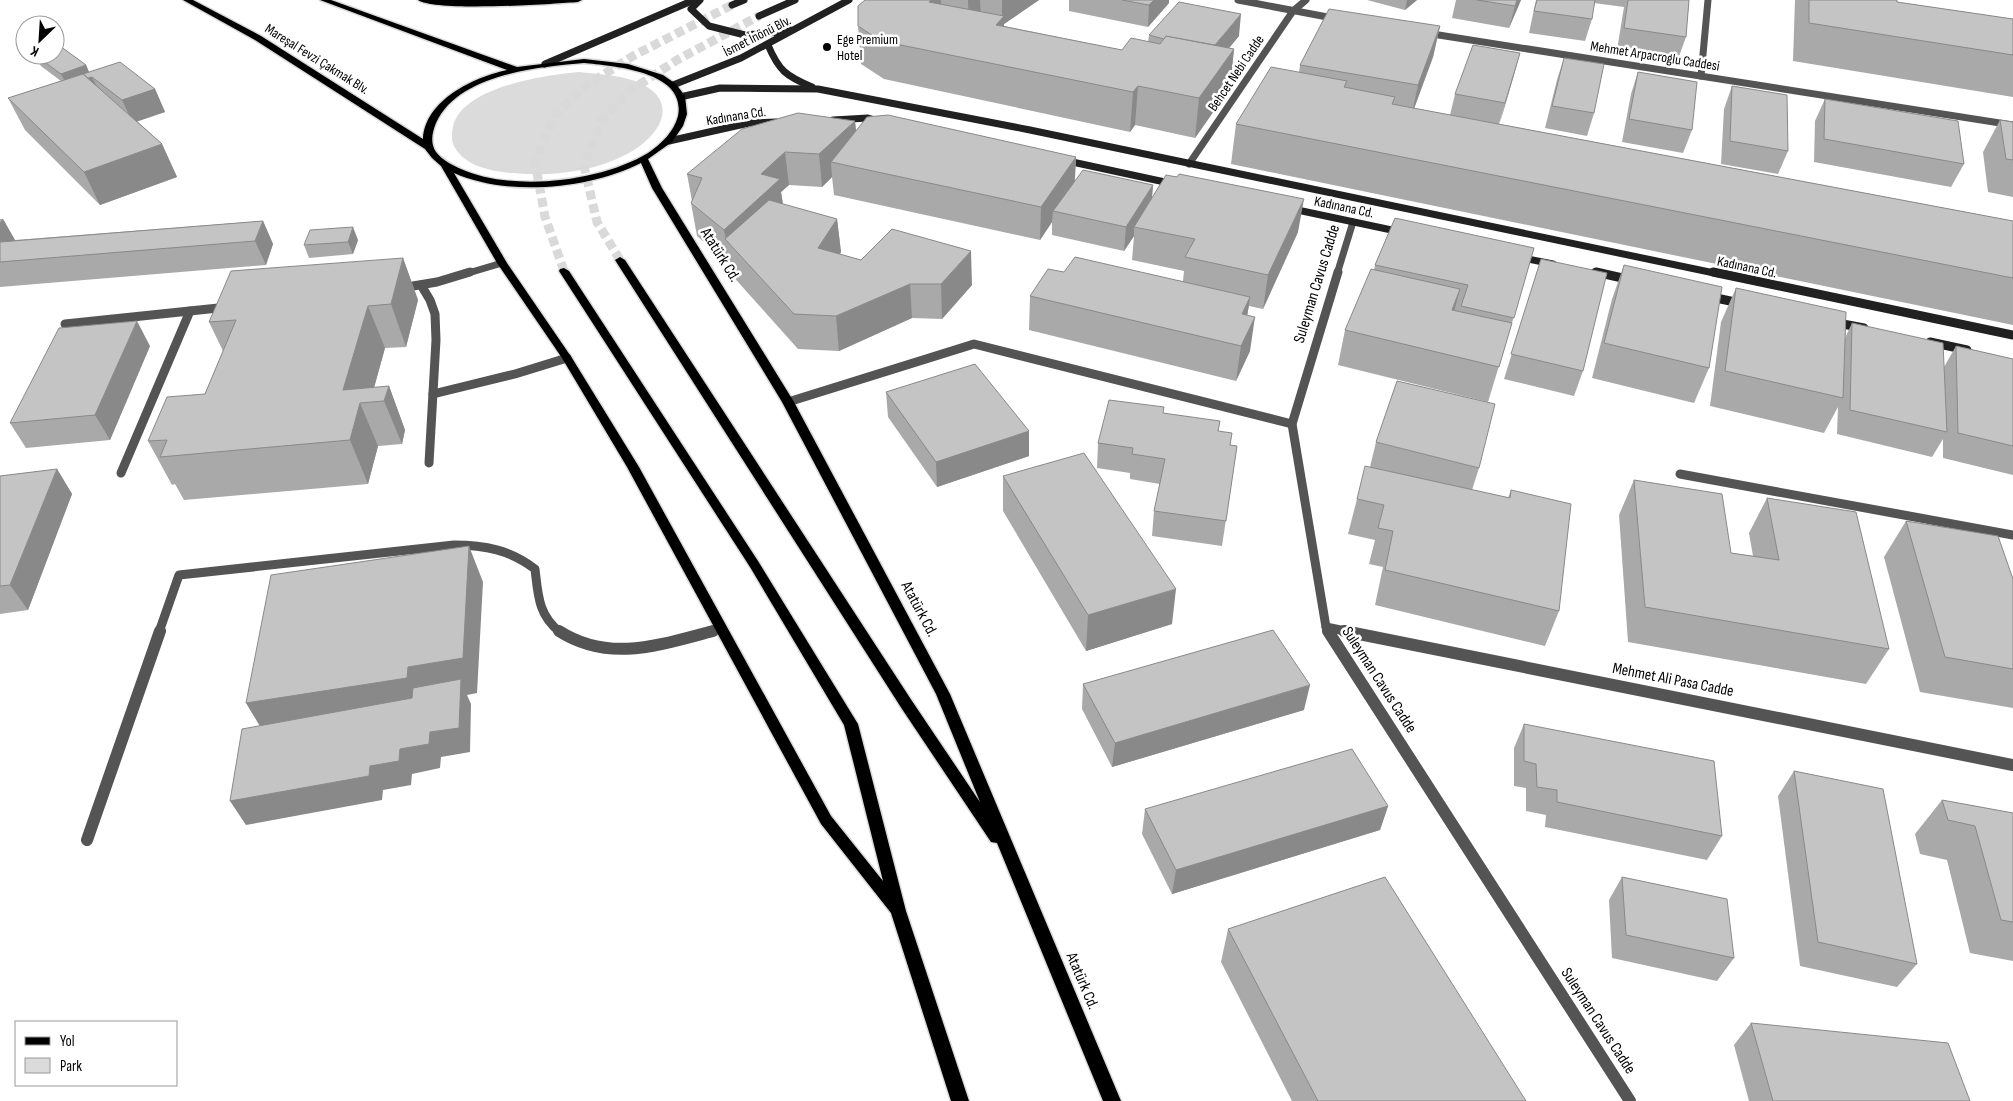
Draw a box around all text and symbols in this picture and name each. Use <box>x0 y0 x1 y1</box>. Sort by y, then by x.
street label: İsmet İnönü Blv. <box>720 12 794 60</box>
north arrow <box>15 15 65 65</box>
street label: Mareşal Fevzi Çakmak Blv. <box>262 20 372 98</box>
place label: Ege Premium Hotel <box>837 31 898 64</box>
street label: Behcet Nebi Cadde <box>1204 32 1268 114</box>
street label: Mehmet Arpacroglu Caddesi <box>1589 37 1721 75</box>
marker: Ege Premium Hotel <box>821 41 833 53</box>
text: K <box>28 42 41 60</box>
street label: Kadınana Cd. <box>705 103 767 129</box>
street label: Kadınana Cd. <box>1313 192 1375 222</box>
street label: Suleyman Cavus Cadde <box>1290 222 1344 346</box>
street label: Atatürk Cd. <box>696 224 744 285</box>
street label: Kadınana Cd. <box>1716 252 1778 282</box>
street label: Atatürk Cd. <box>896 577 941 640</box>
street label: Suleyman Cavus Cadde <box>1338 623 1420 737</box>
street label: Mehmet Ali Pasa Cadde <box>1611 659 1735 701</box>
street label: Atatürk Cd. <box>1061 949 1102 1012</box>
street label: Suleyman Cavus Cadde <box>1557 964 1639 1078</box>
legend <box>15 1021 178 1086</box>
text: Yol <box>60 1032 75 1051</box>
text: Park <box>60 1057 82 1076</box>

